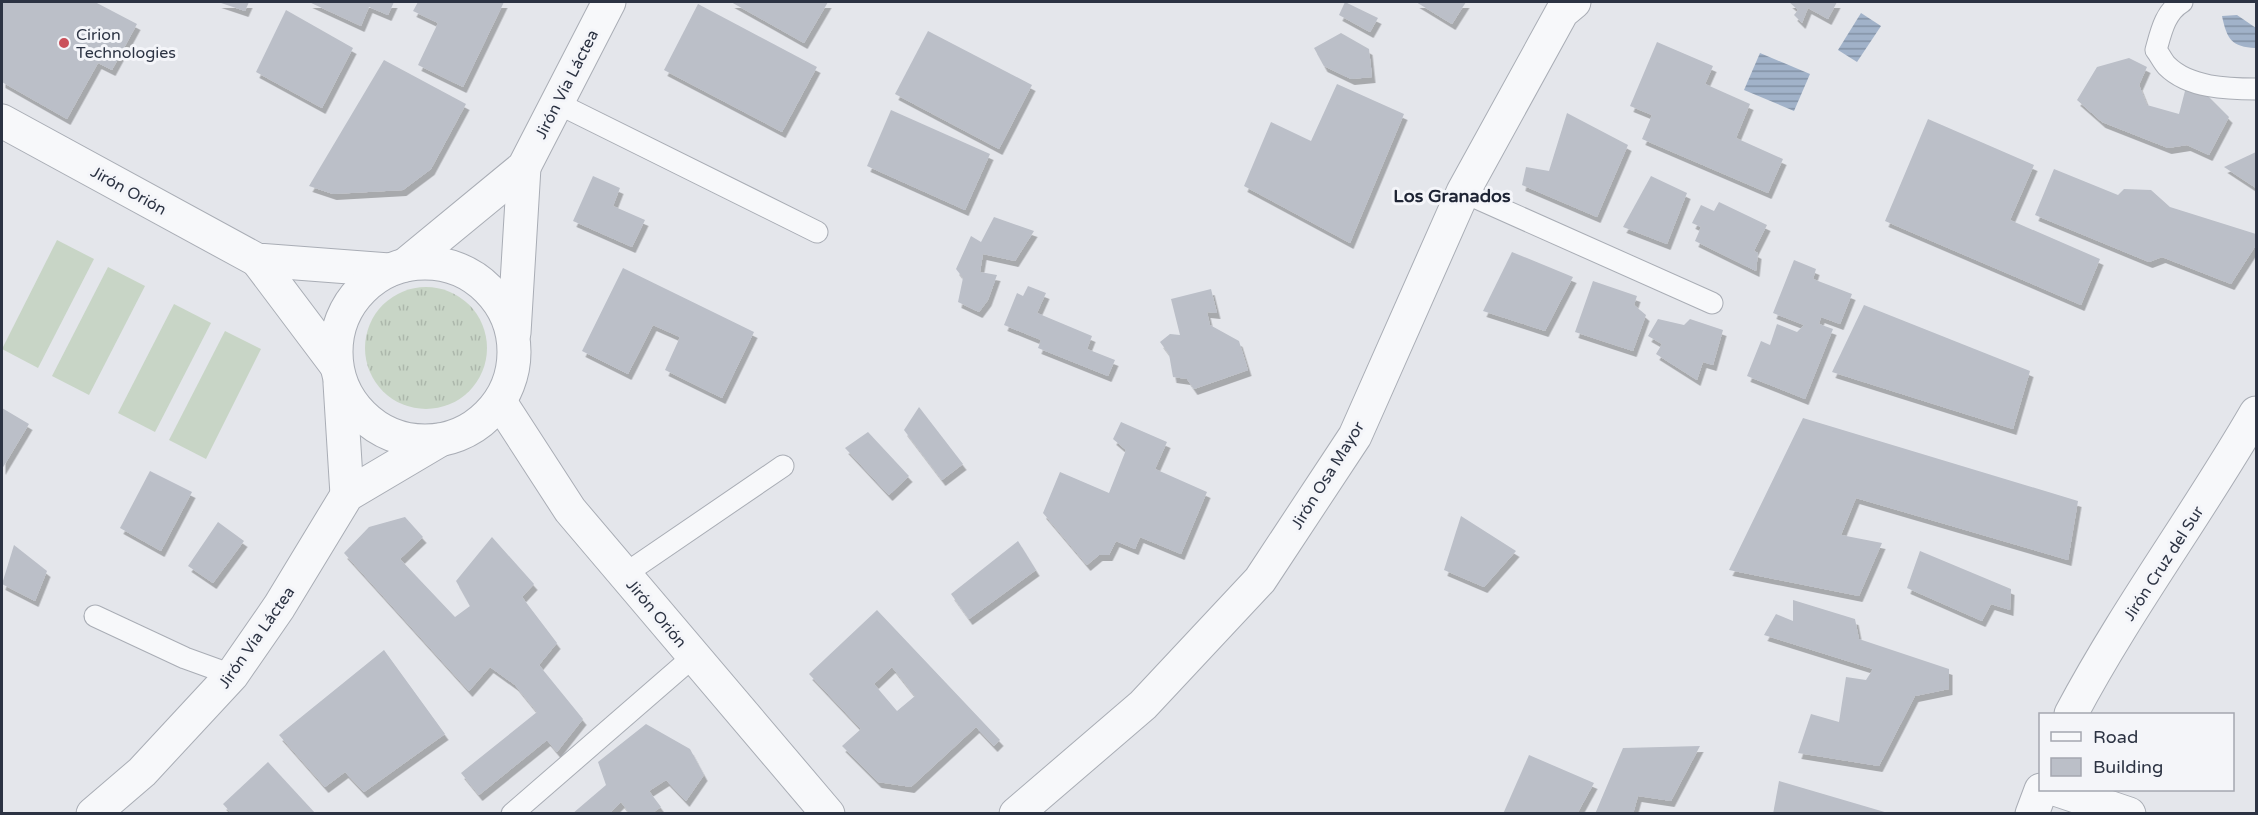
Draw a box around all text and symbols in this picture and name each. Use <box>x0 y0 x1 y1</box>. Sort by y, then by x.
place label: Cirion Technologies <box>76 25 176 63</box>
street label: Jirón Vía Láctea <box>531 27 603 142</box>
marker: Cirion Technologies <box>57 36 71 50</box>
street label: Jirón Orión <box>87 162 170 220</box>
district label: Los Granados <box>1393 185 1511 207</box>
street label: Jirón Osa Mayor <box>1287 417 1369 533</box>
street label: Jirón Cruz del Sur <box>2119 502 2209 625</box>
street label: Jirón Orión <box>622 575 691 652</box>
street label: Jirón Vía Láctea <box>214 583 299 692</box>
legend <box>2039 713 2234 791</box>
text: Road <box>2093 726 2138 748</box>
text: Building <box>2093 756 2163 778</box>

